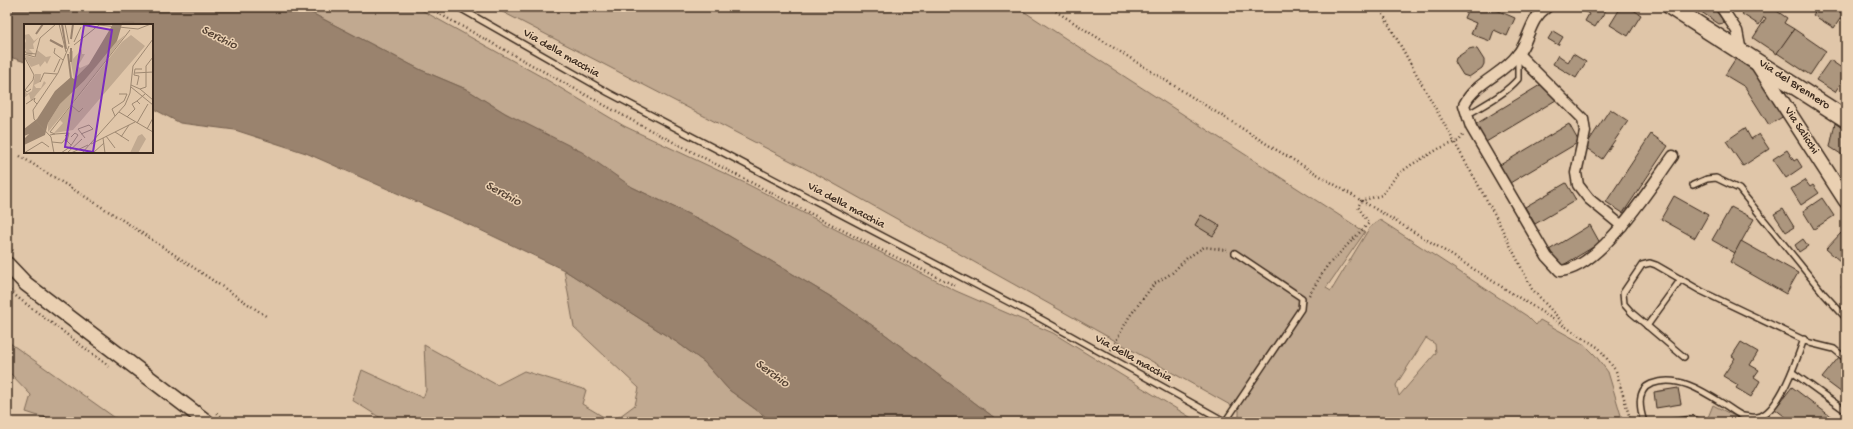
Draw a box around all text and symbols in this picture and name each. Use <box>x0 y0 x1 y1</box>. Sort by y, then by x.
water label: Serchio <box>199 23 241 54</box>
inset map <box>24 24 153 153</box>
street label: Via della macchia <box>519 26 602 82</box>
street label: Via del Brennero <box>1755 56 1832 113</box>
street label: Via Salicchi <box>1780 104 1822 158</box>
water label: Serchio <box>483 178 524 210</box>
street label: Via della macchia <box>804 179 887 232</box>
street label: Via della macchia <box>1091 332 1174 386</box>
water label: Serchio <box>752 357 793 392</box>

